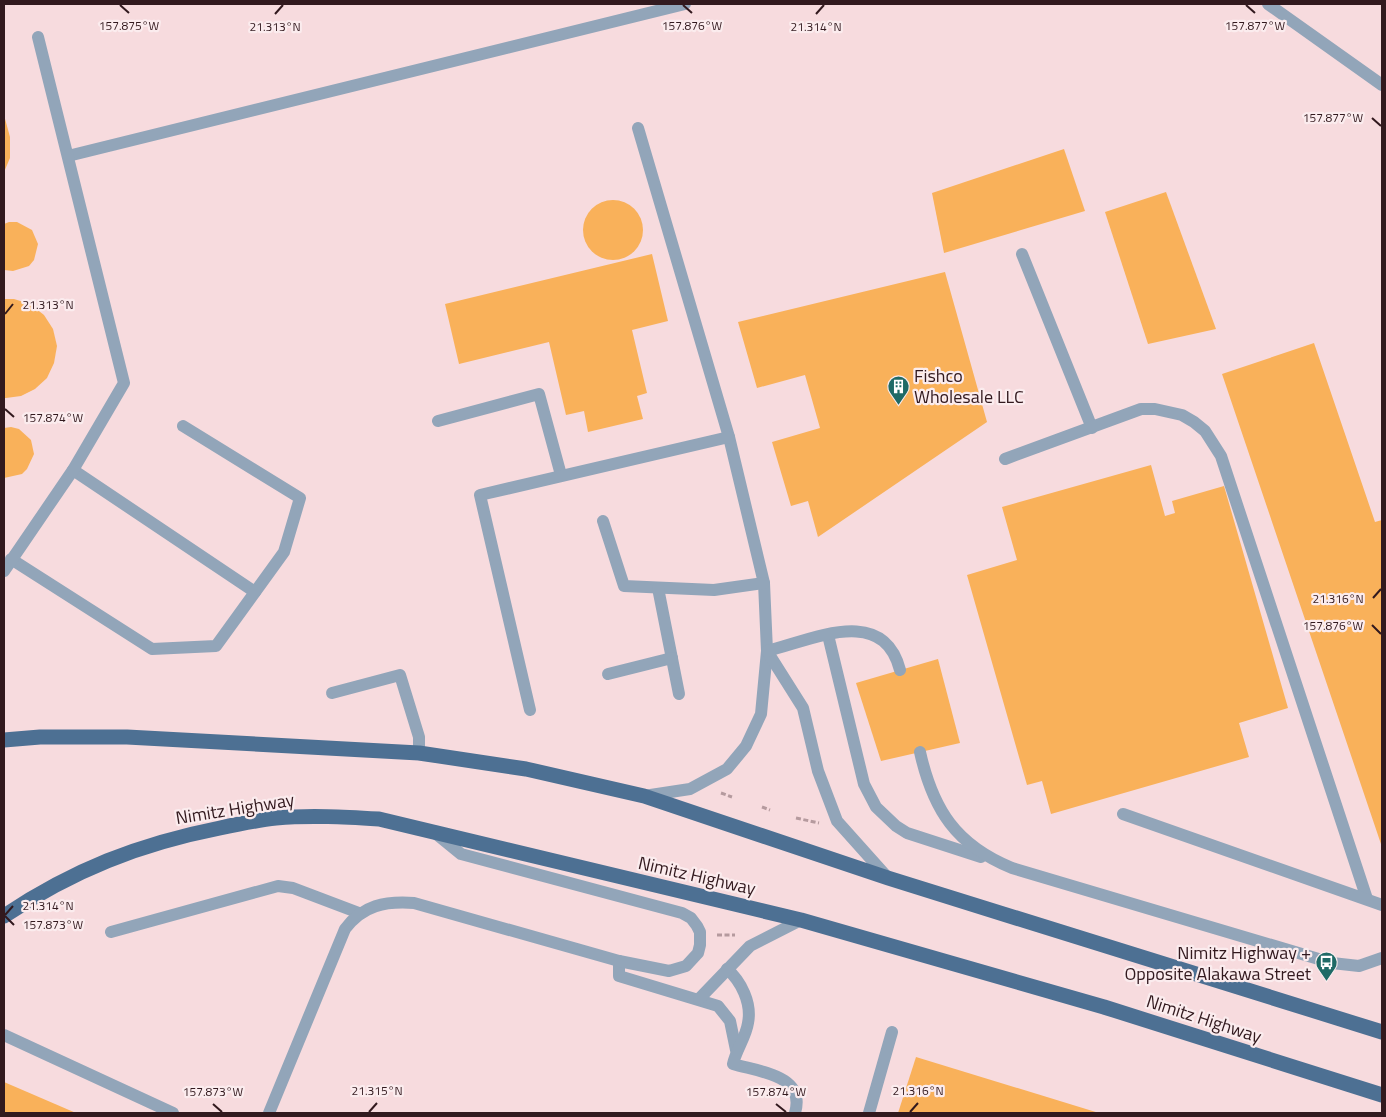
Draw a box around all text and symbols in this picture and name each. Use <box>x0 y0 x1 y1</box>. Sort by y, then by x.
text: 157.875°W <box>99 16 159 35</box>
text: 157.876°W <box>662 16 722 35</box>
text: 157.877°W <box>1225 16 1285 35</box>
text: 21.313°N <box>249 17 301 36</box>
text: 21.314°N <box>790 17 842 36</box>
text: 157.877°W <box>1303 108 1363 127</box>
text: 21.313°N <box>22 295 74 314</box>
place label: Fishco Wholesale LLC <box>914 362 1024 410</box>
building icon: Fishco Wholesale LLC <box>886 374 910 405</box>
text: 157.874°W <box>23 408 83 427</box>
text: 21.316°N <box>1312 589 1364 608</box>
text: 157.876°W <box>1303 616 1363 635</box>
street label: Nimitz Highway <box>174 786 296 831</box>
street label: Nimitz Highway <box>636 849 759 902</box>
text: 21.314°N <box>22 896 74 915</box>
text: 157.873°W <box>23 915 83 934</box>
place label: Nimitz Highway + Opposite Alakawa Street <box>1124 939 1312 987</box>
bus stop icon: Nimitz Highway + Opposite Alakawa Street <box>1315 951 1339 982</box>
street label: Nimitz Highway <box>1143 987 1266 1050</box>
text: 21.315°N <box>351 1081 403 1100</box>
text: 21.316°N <box>892 1081 944 1100</box>
text: 157.873°W <box>183 1082 243 1101</box>
text: 157.874°W <box>746 1082 806 1101</box>

